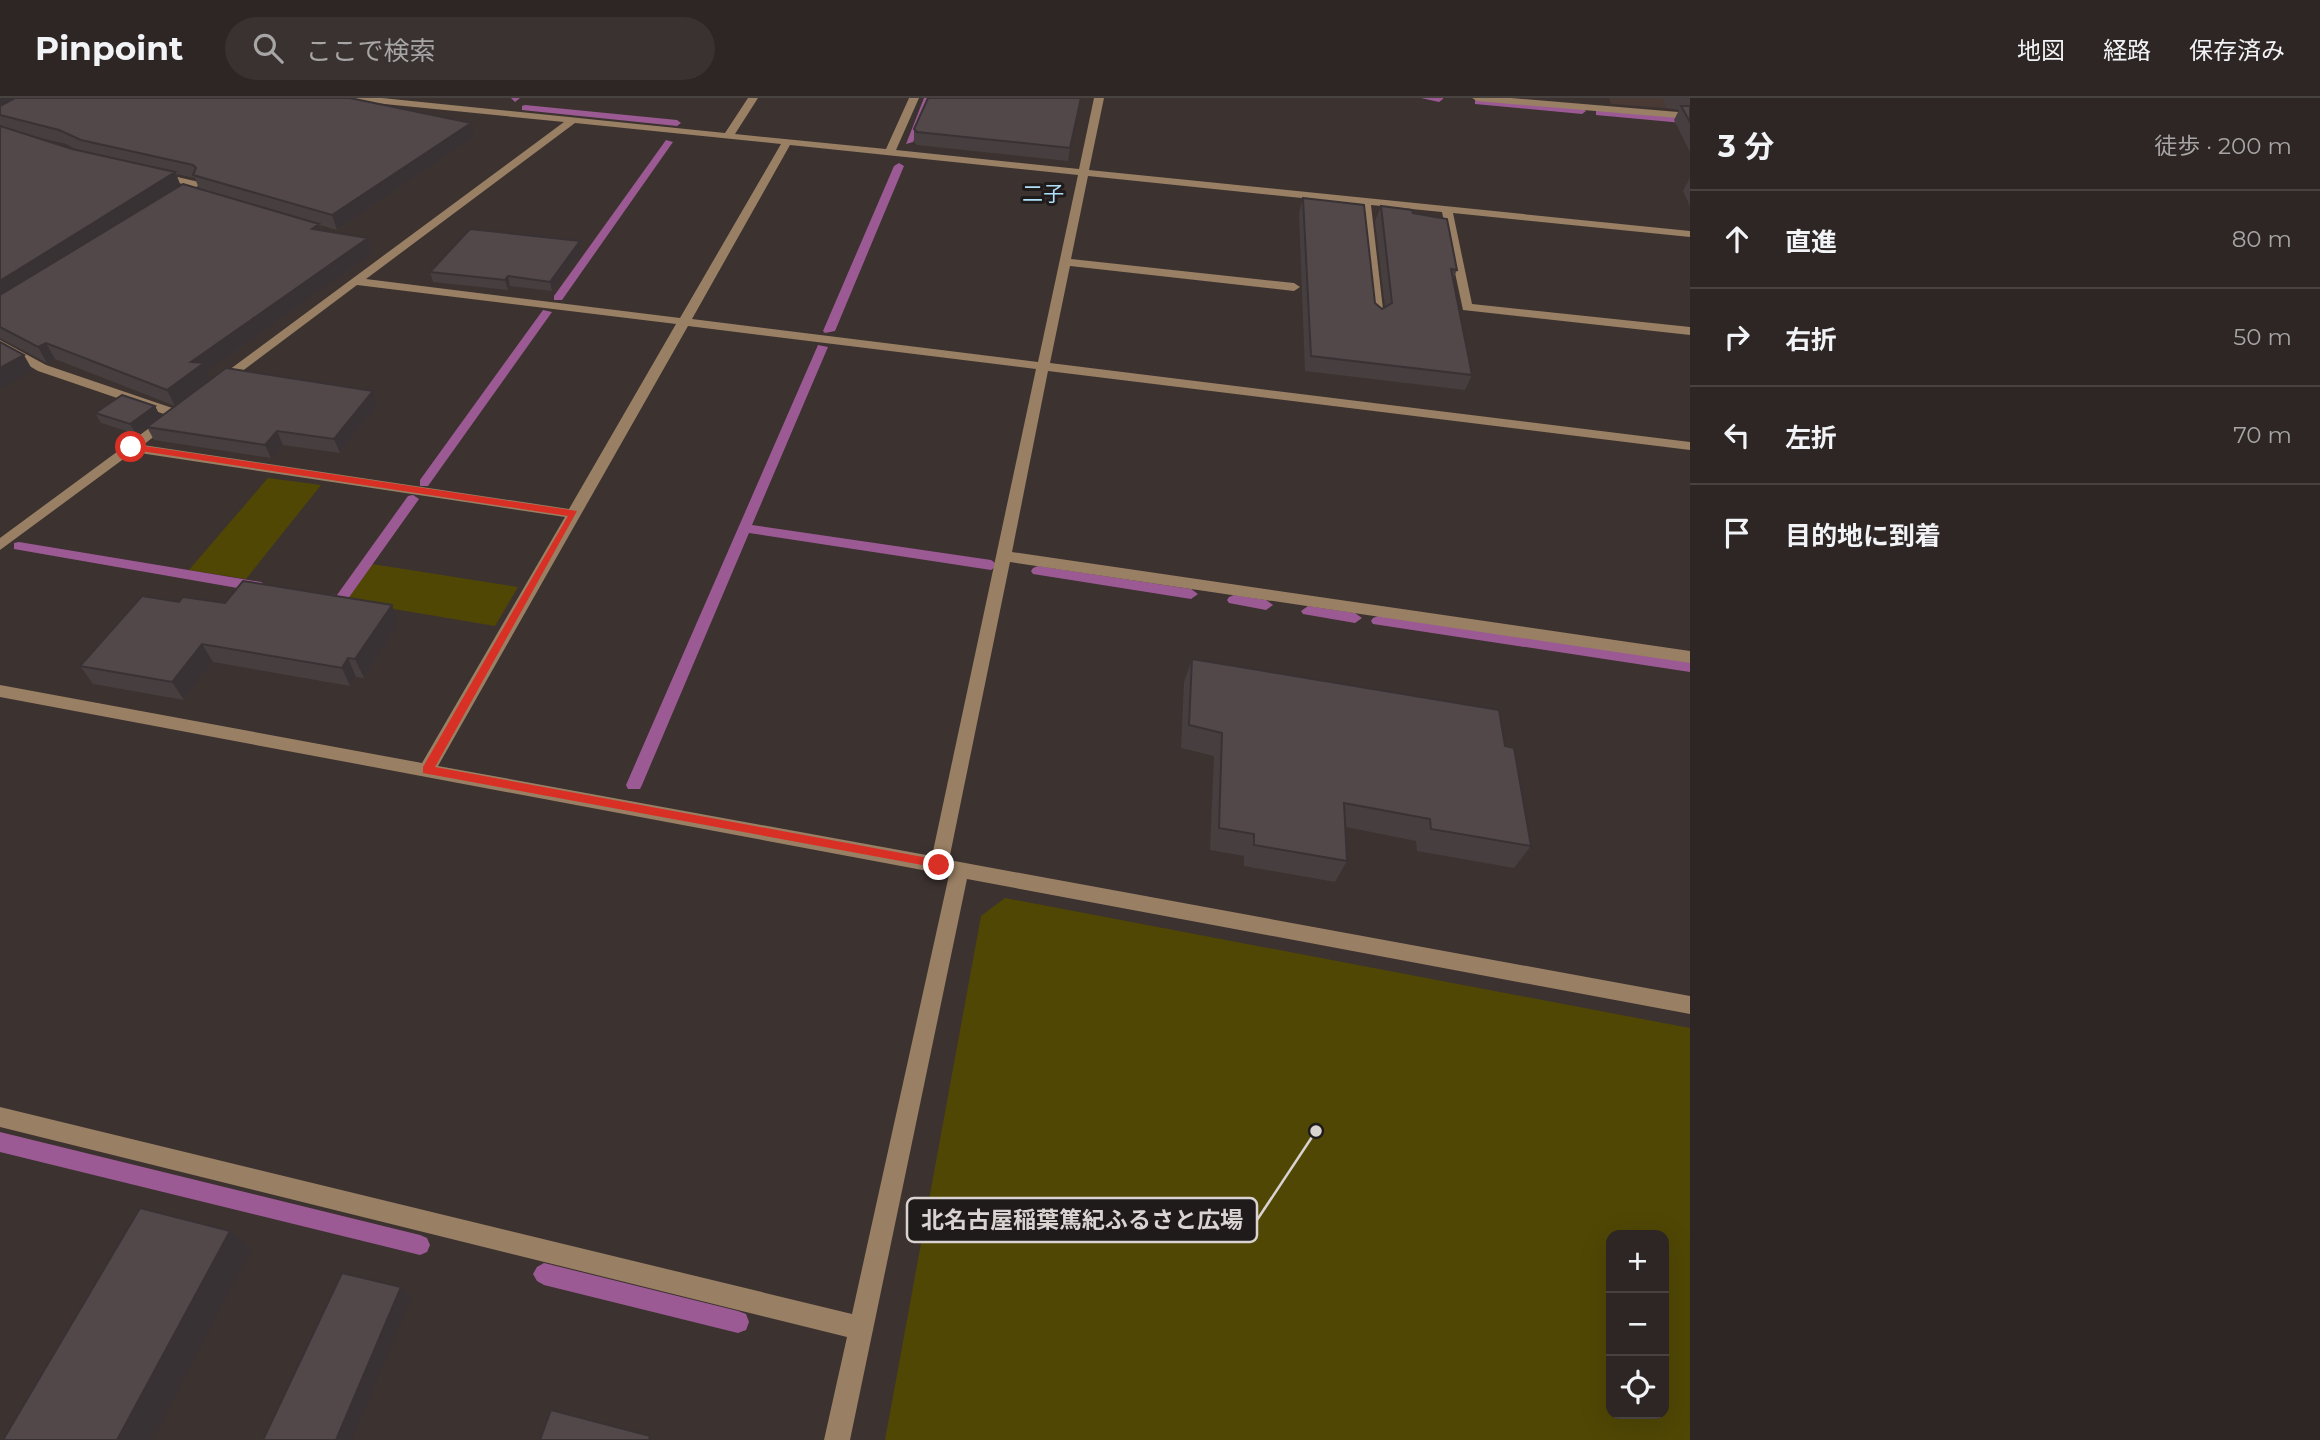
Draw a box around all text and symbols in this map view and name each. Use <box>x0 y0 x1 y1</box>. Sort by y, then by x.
search box <box>225 17 715 80</box>
text: Pinpoint <box>35 28 183 68</box>
icon: search <box>249 29 287 67</box>
text: ここで検索 <box>305 35 435 67</box>
text: 地図 <box>2017 36 2065 65</box>
text: 経路 <box>2103 36 2151 65</box>
text: 保存済み <box>2189 36 2285 65</box>
text: 3 分 <box>1718 128 1774 165</box>
text: 徒歩 · 200 m <box>2154 132 2292 160</box>
district label: 二子 <box>1022 181 1064 206</box>
icon: ahead <box>1718 220 1756 258</box>
text: 80 m <box>2232 225 2292 253</box>
text: 直進 <box>1785 226 1837 258</box>
icon: right <box>1718 318 1756 356</box>
text: 50 m <box>2233 323 2292 351</box>
text: 右折 <box>1785 324 1837 356</box>
icon: left <box>1718 416 1756 454</box>
text: 70 m <box>2233 421 2292 449</box>
text: 左折 <box>1785 422 1837 454</box>
route start <box>115 431 146 462</box>
icon: arrive <box>1718 514 1756 552</box>
text: 目的地に到着 <box>1785 520 1941 552</box>
route end <box>923 849 954 880</box>
callout: 北名古屋稲葉篤紀ふるさと広場 <box>907 1198 1257 1242</box>
text: 北名古屋稲葉篤紀ふるさと広場 <box>921 1206 1243 1234</box>
map controls <box>1606 1230 1669 1419</box>
button: + <box>1606 1230 1669 1293</box>
button: − <box>1606 1293 1669 1356</box>
button: locate <box>1606 1356 1669 1419</box>

